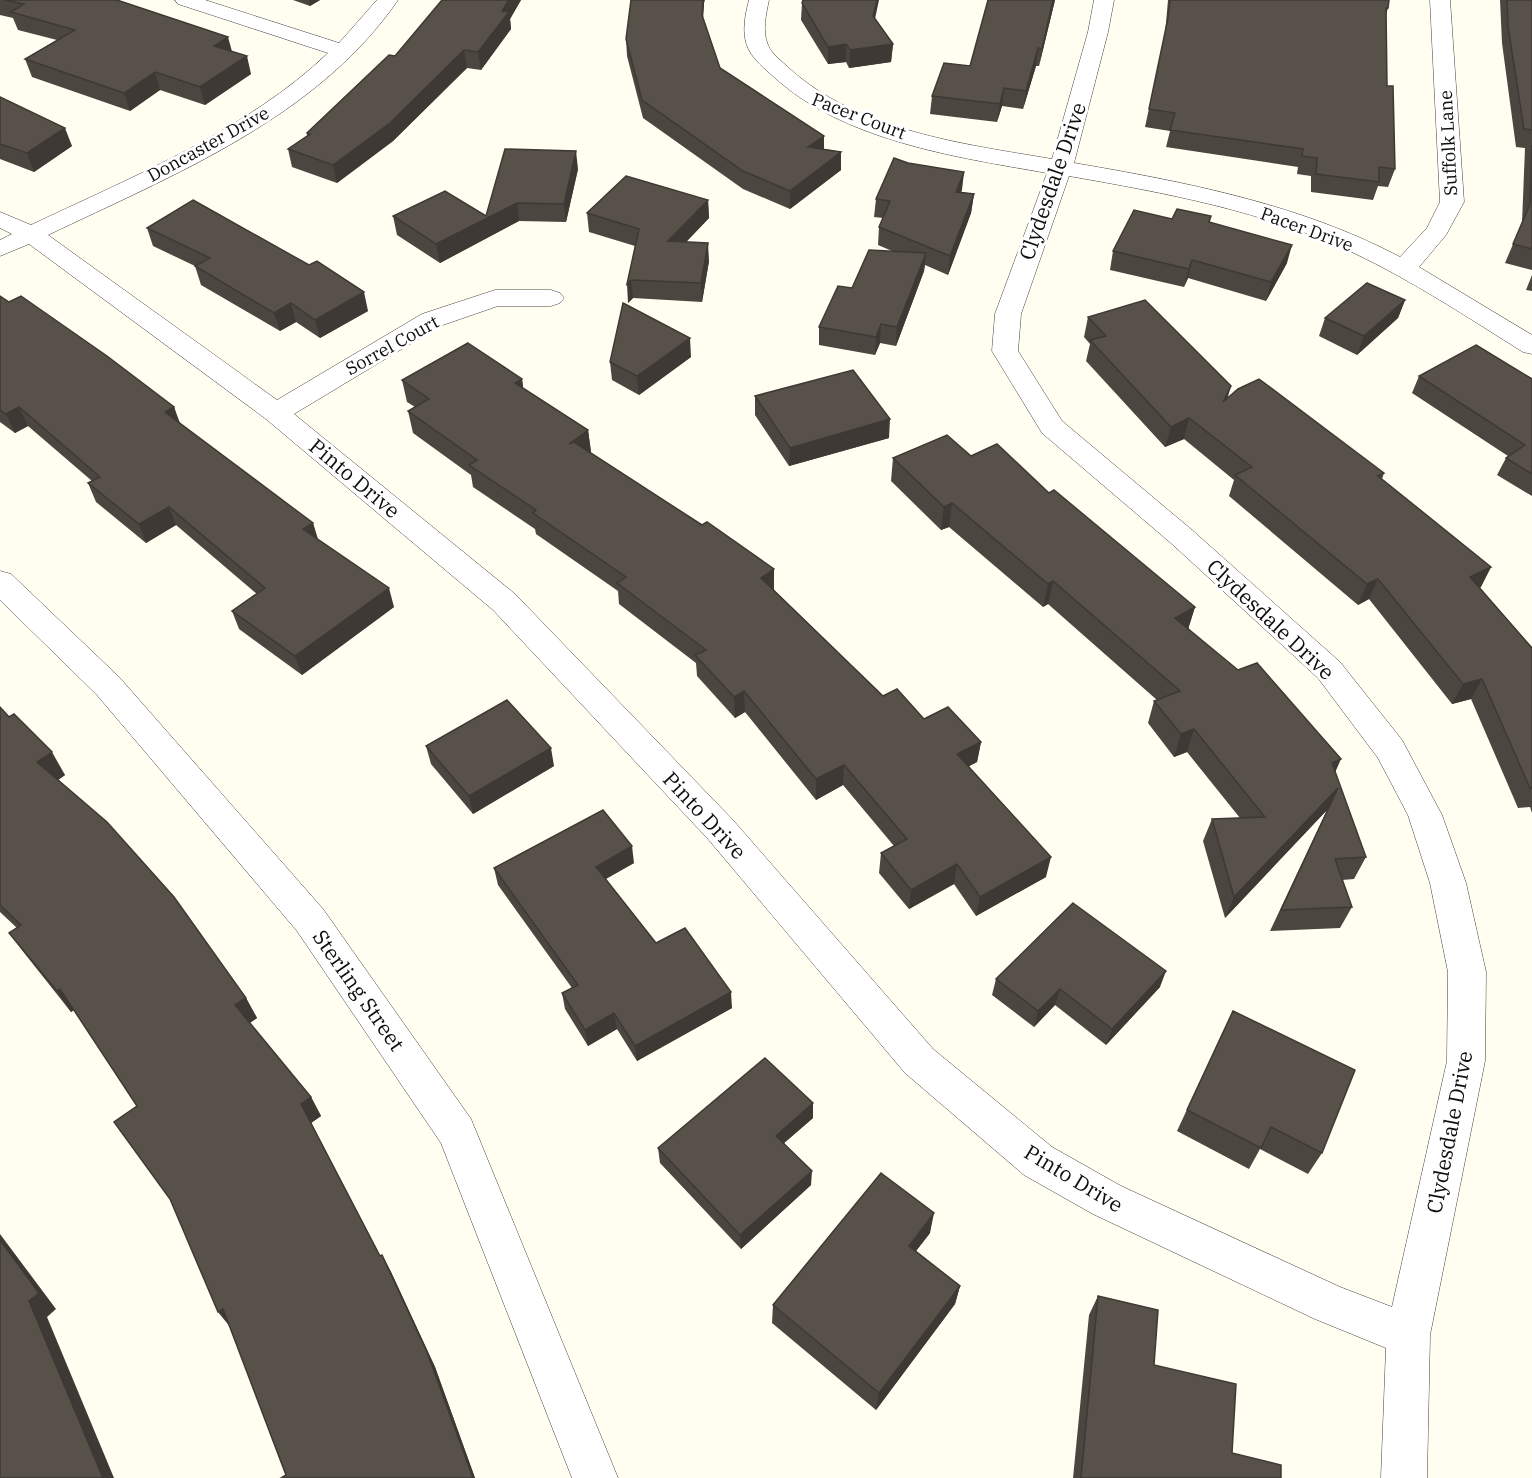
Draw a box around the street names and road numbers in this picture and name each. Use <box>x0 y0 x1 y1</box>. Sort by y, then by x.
street label: Pacer Court <box>809 88 909 144</box>
street label: Suffolk Lane <box>1434 90 1462 196</box>
street label: Clydesdale Drive <box>1012 98 1092 264</box>
street label: Doncaster Drive <box>143 101 273 187</box>
street label: Pacer Drive <box>1257 202 1357 256</box>
street label: Sorrel Court <box>341 310 443 380</box>
street label: Pinto Drive <box>304 432 406 524</box>
street label: Clydesdale Drive <box>1201 553 1341 685</box>
street label: Pinto Drive <box>657 765 753 865</box>
street label: Sterling Street <box>307 924 411 1056</box>
street label: Clydesdale Drive <box>1420 1048 1478 1216</box>
street label: Pinto Drive <box>1020 1138 1128 1218</box>

